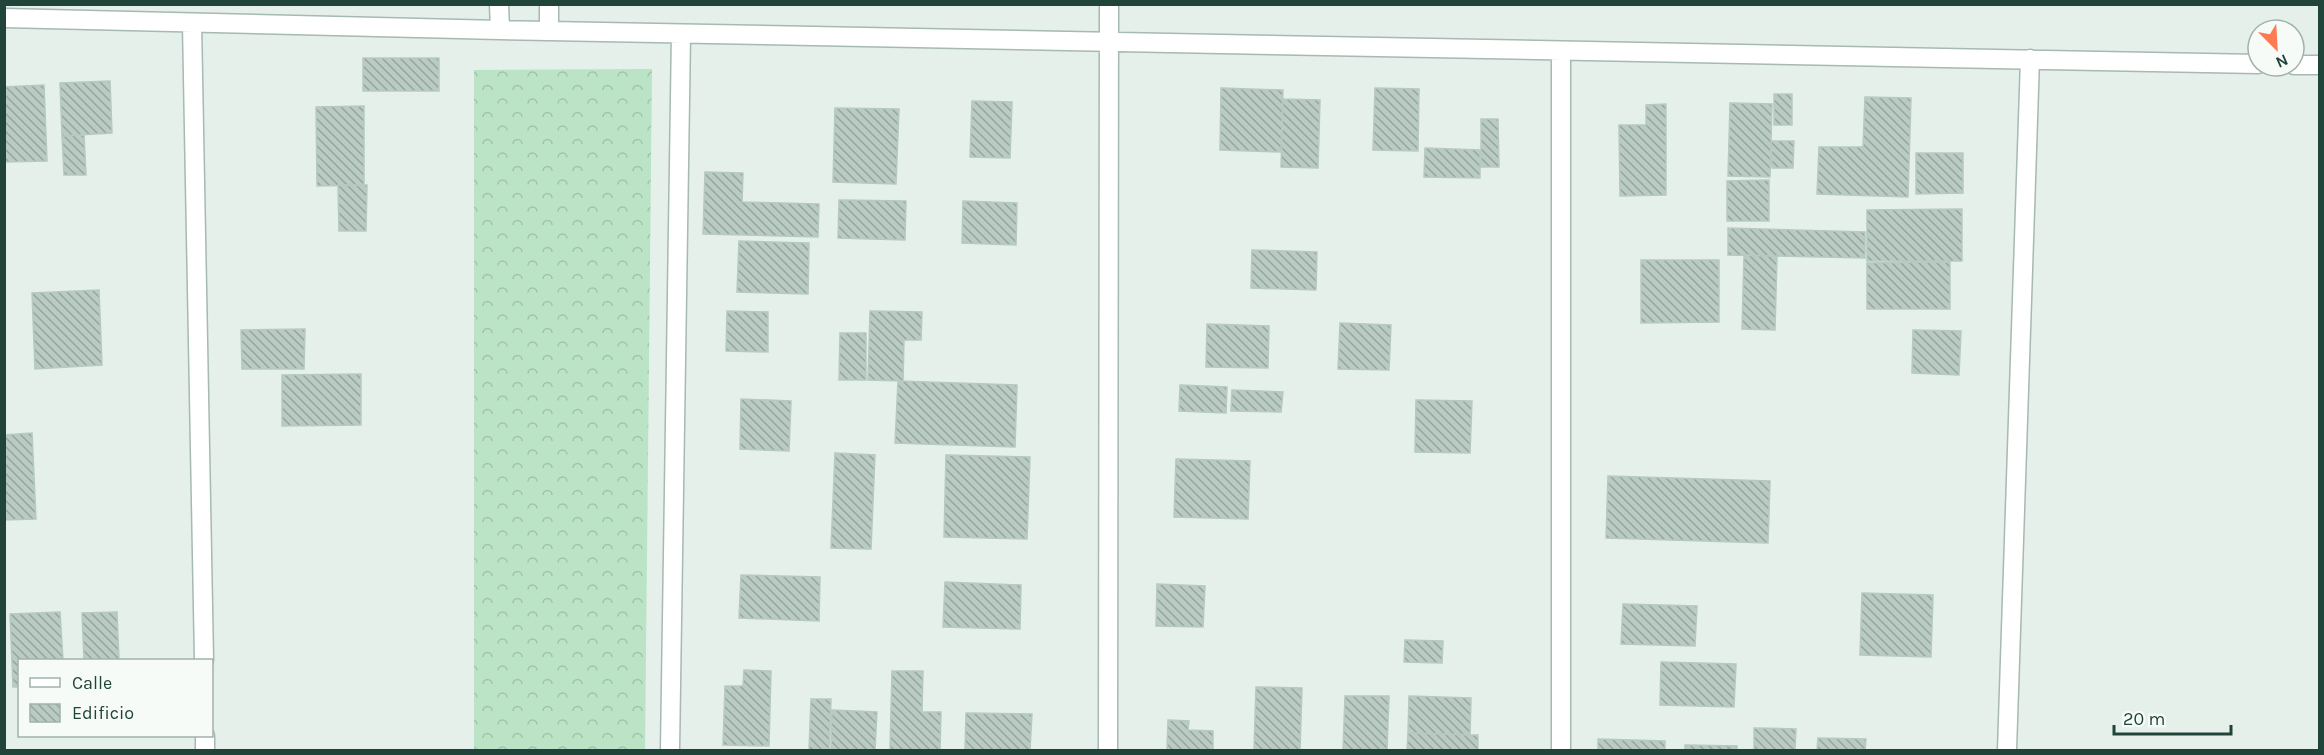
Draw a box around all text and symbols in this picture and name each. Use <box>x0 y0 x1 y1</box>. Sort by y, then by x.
north arrow <box>2246 18 2306 78</box>
text: N <box>2273 50 2291 72</box>
legend <box>18 659 213 737</box>
text: Calle <box>72 672 112 694</box>
scale bar <box>2114 698 2231 736</box>
text: Edificio <box>72 702 134 724</box>
text: 20 m <box>2123 708 2165 730</box>

